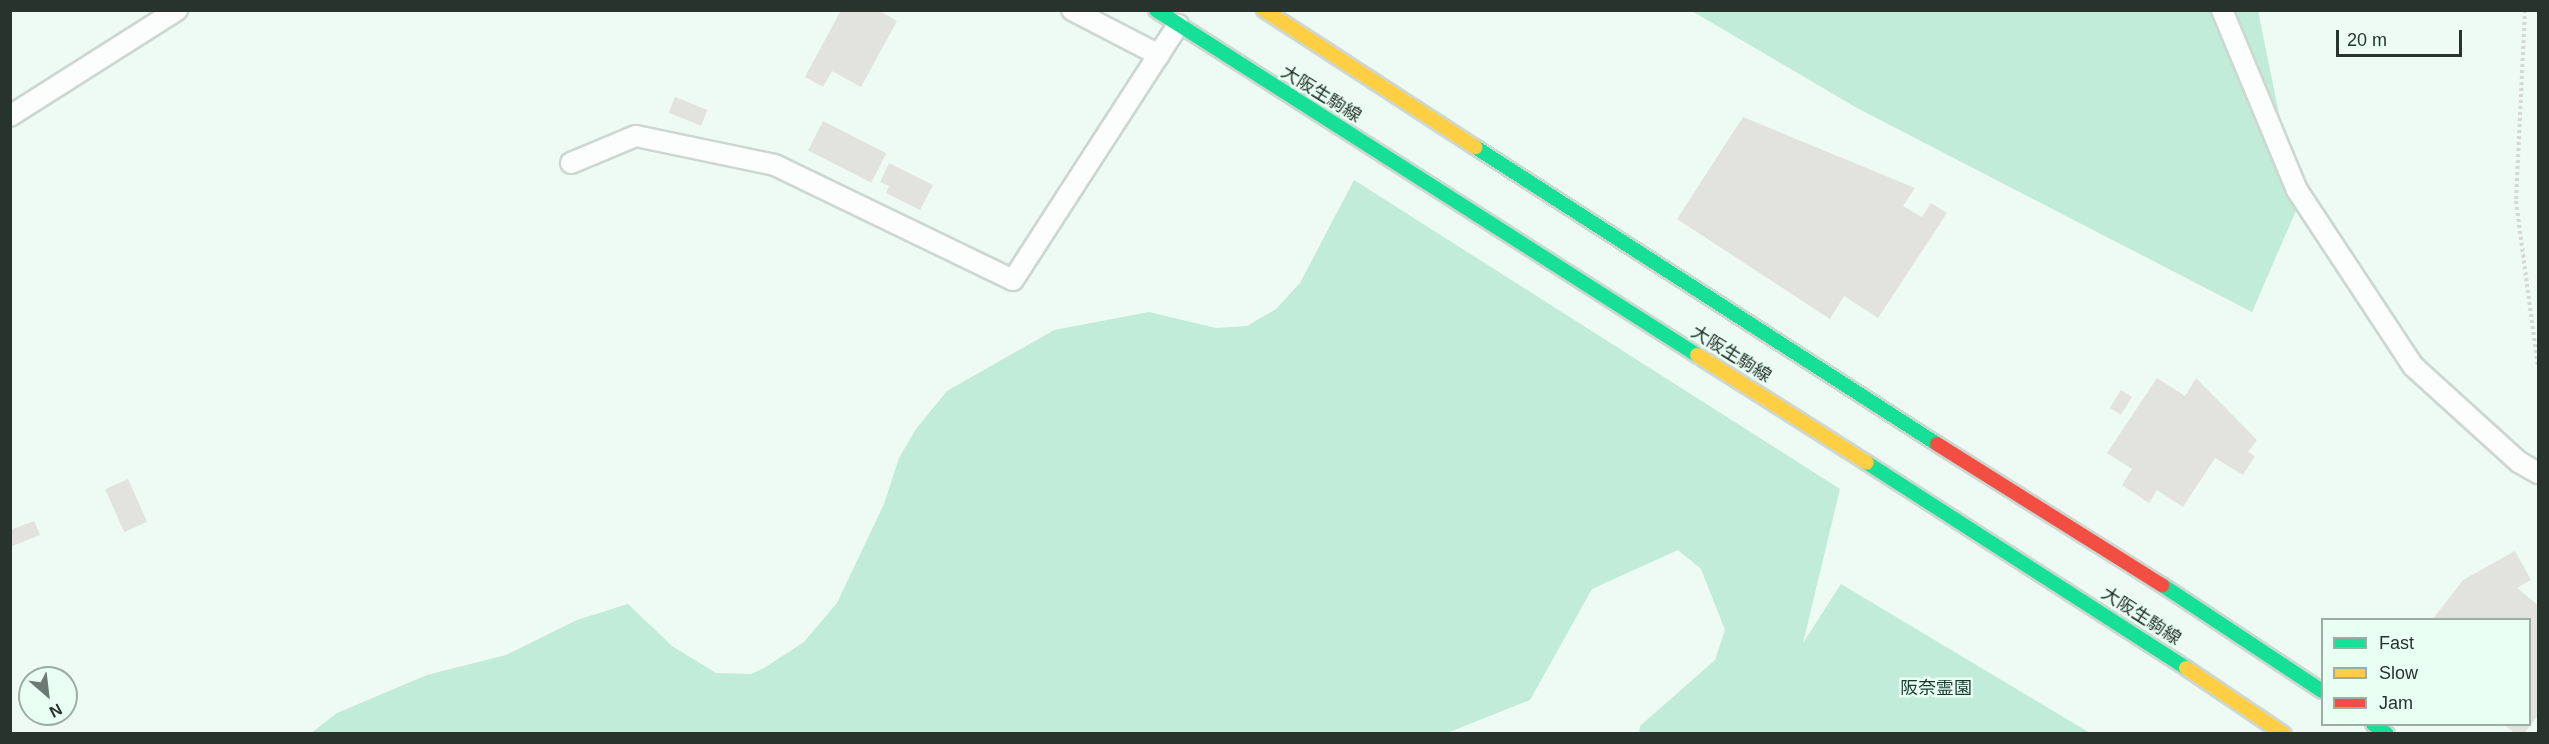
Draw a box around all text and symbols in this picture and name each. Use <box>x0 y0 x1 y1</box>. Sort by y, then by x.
scale bar <box>2339 18 2465 56</box>
text: 20 m <box>2347 30 2387 50</box>
street label: 大阪生駒線 <box>1277 61 1365 127</box>
street label: 大阪生駒線 <box>1687 321 1775 387</box>
street label: 大阪生駒線 <box>2097 582 2185 650</box>
legend <box>2321 618 2531 726</box>
text: Fast <box>2379 633 2414 653</box>
text: Slow <box>2379 663 2418 683</box>
north arrow <box>18 666 78 726</box>
park label: 阪奈霊園 <box>1900 677 1972 699</box>
text: Jam <box>2379 693 2413 713</box>
text: N <box>47 700 65 721</box>

